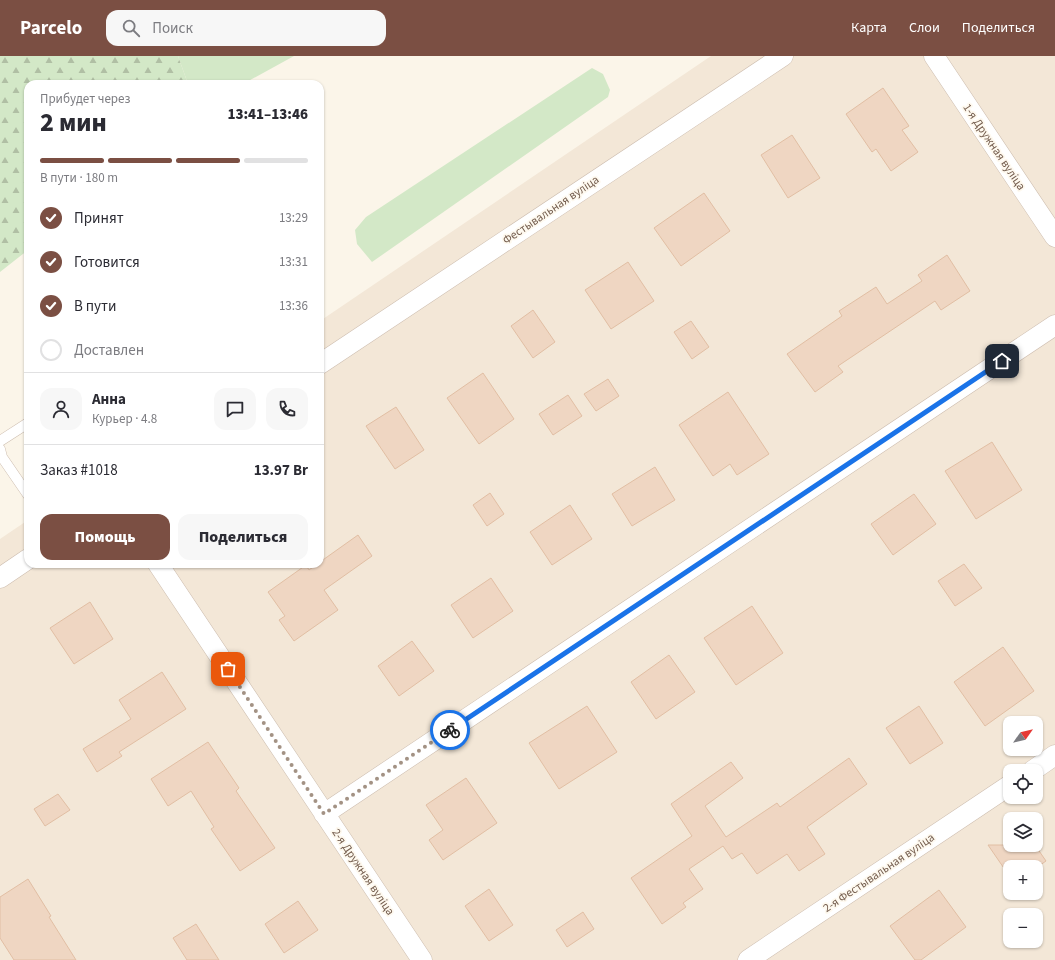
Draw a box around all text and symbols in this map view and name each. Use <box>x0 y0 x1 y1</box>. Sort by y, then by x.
search box <box>106 10 386 46</box>
text: Parcelo <box>20 15 82 42</box>
icon: search <box>120 17 142 39</box>
text: Поиск <box>152 18 193 39</box>
text: Карта <box>851 18 887 38</box>
text: Слои <box>909 18 940 38</box>
text: Поделиться <box>962 18 1035 38</box>
text: Прибудет через <box>40 90 130 108</box>
street label: 1-я Дружная вуліца <box>959 100 1029 194</box>
text: 2 мин <box>40 104 107 141</box>
text: 13:41–13:46 <box>227 104 308 125</box>
text: В пути · 180 m <box>40 169 118 187</box>
street label: Фестывальная вуліца <box>499 171 603 249</box>
icon: check <box>40 207 62 229</box>
text: Принят <box>74 208 124 229</box>
text: 13:29 <box>279 209 308 227</box>
icon: check <box>40 251 62 273</box>
text: Готовится <box>74 252 140 273</box>
text: 13:31 <box>279 253 308 271</box>
icon: check <box>40 295 62 317</box>
text: В пути <box>74 296 117 317</box>
text: 13:36 <box>279 297 308 315</box>
text: Доставлен <box>74 340 144 361</box>
pin <box>985 344 1019 378</box>
icon: home <box>991 350 1013 372</box>
button: person <box>40 388 82 430</box>
button: chat <box>214 388 256 430</box>
button: phone <box>266 388 308 430</box>
text: Анна <box>92 389 126 410</box>
text: Курьер · 4.8 <box>92 410 157 428</box>
text: Заказ #1018 <box>40 460 118 481</box>
text: 13.97 Br <box>254 460 308 481</box>
button: Помощь <box>40 514 170 560</box>
button: Поделиться <box>178 514 308 560</box>
pin <box>211 652 245 686</box>
icon: bag <box>217 658 239 680</box>
courier <box>430 710 470 750</box>
north arrow <box>1003 716 1043 756</box>
map controls <box>1003 716 1043 948</box>
icon: bike <box>439 719 461 741</box>
button: locate <box>1003 764 1043 804</box>
button: layers <box>1003 812 1043 852</box>
street label: 2-я Дружная вуліца <box>328 825 398 919</box>
street label: 2-я Фестывальная вуліца <box>820 829 938 917</box>
button: + <box>1003 860 1043 900</box>
button: − <box>1003 908 1043 948</box>

